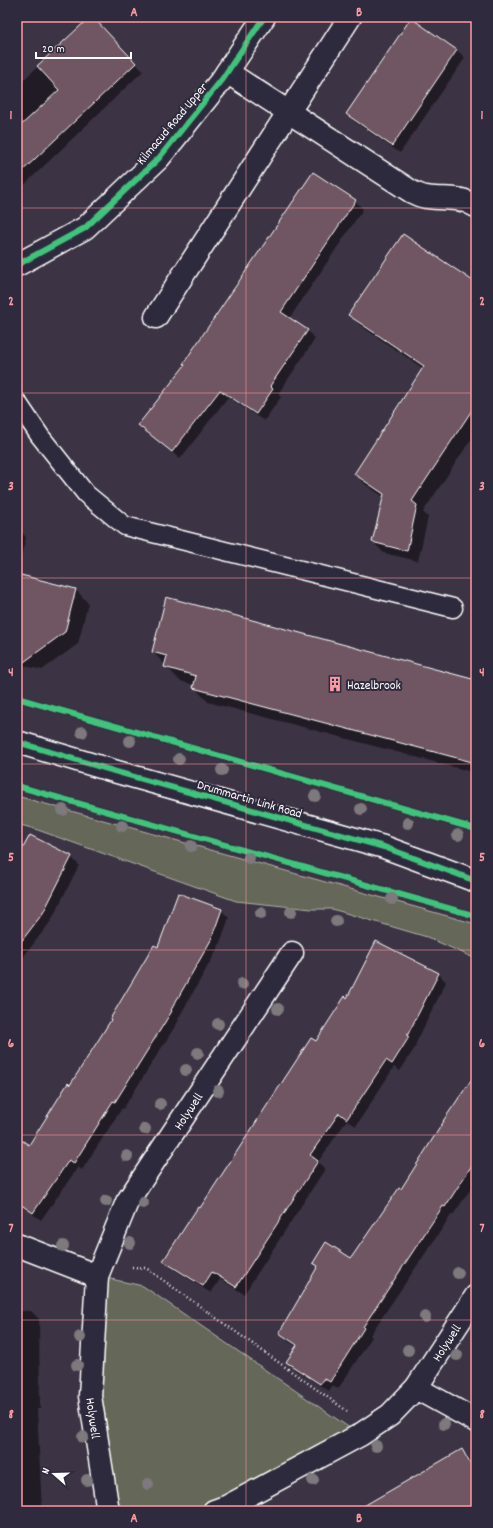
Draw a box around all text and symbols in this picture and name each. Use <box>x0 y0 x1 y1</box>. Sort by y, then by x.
text: A <box>130 4 138 23</box>
text: B <box>356 4 362 23</box>
scale bar <box>36 34 131 60</box>
text: 20 m <box>42 41 65 58</box>
street label: Kilmacud Road Upper <box>133 79 213 170</box>
text: 1 <box>10 107 13 126</box>
text: 1 <box>481 107 484 126</box>
text: 2 <box>8 293 14 312</box>
text: 2 <box>479 293 485 312</box>
text: 3 <box>8 478 14 497</box>
text: 3 <box>479 478 485 497</box>
text: 4 <box>8 664 14 683</box>
text: 4 <box>479 664 485 683</box>
building icon: Hazelbrook <box>326 675 344 693</box>
place label: Hazelbrook <box>347 677 401 696</box>
street label: Drummartin Link Road <box>195 776 304 824</box>
text: 5 <box>8 849 14 868</box>
text: 5 <box>479 849 485 868</box>
text: 6 <box>8 1035 15 1054</box>
text: 6 <box>479 1035 486 1054</box>
street label: Holywell <box>170 1090 209 1134</box>
text: 7 <box>9 1220 14 1239</box>
text: 7 <box>480 1220 485 1239</box>
street label: Holywell <box>429 1321 467 1366</box>
street label: Holywell <box>79 1397 104 1440</box>
text: 8 <box>8 1406 14 1425</box>
text: 8 <box>479 1406 485 1425</box>
north arrow <box>34 1454 74 1494</box>
text: N <box>38 1465 55 1477</box>
text: A <box>130 1510 138 1528</box>
text: B <box>356 1510 362 1528</box>

